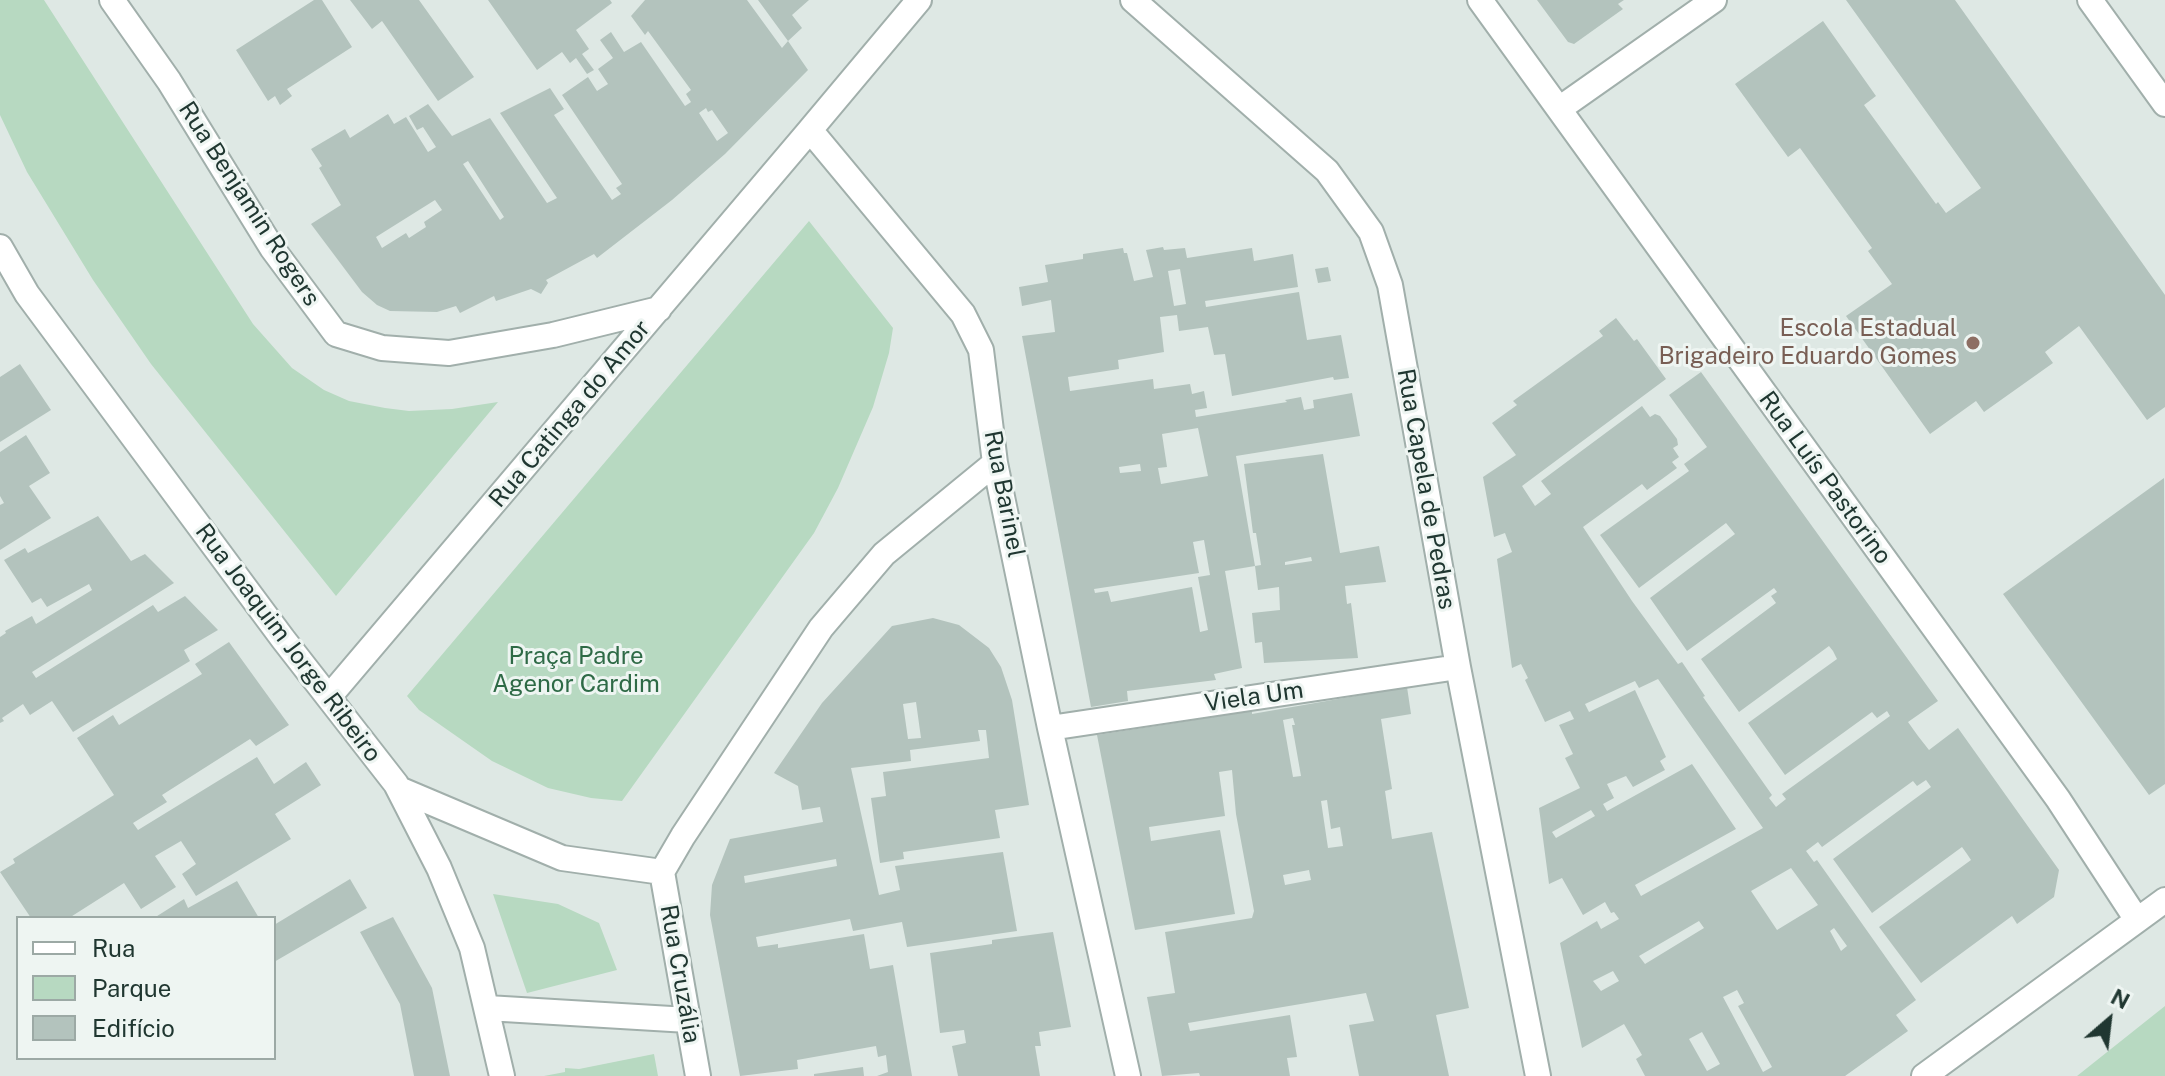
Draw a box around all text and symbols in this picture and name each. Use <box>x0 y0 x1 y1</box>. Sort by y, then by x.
street label: Rua Benjamin Rogers <box>172 96 326 312</box>
street label: Rua Catinga do Amor <box>483 314 657 514</box>
place label: Escola Estadual Brigadeiro Eduardo Gomes <box>1658 315 1957 371</box>
marker: Escola Estadual Brigadeiro Eduardo Gomes <box>1964 334 1982 352</box>
street label: Rua Capela de Pedras <box>1391 366 1461 612</box>
street label: Rua Luís Pastorino <box>1753 386 1897 570</box>
street label: Rua Barinel <box>978 428 1030 560</box>
street label: Rua Joaquim Jorge Ribeiro <box>189 518 387 768</box>
park label: Praça Padre Agenor Cardim <box>492 643 660 699</box>
street label: Viela Um <box>1203 676 1305 718</box>
street label: Rua Cruzália <box>654 902 706 1046</box>
legend <box>16 916 276 1060</box>
text: Rua <box>92 934 135 962</box>
text: Parque <box>92 974 171 1002</box>
north arrow <box>2069 980 2149 1060</box>
text: N <box>2107 983 2134 1014</box>
text: Edifício <box>92 1014 175 1042</box>

